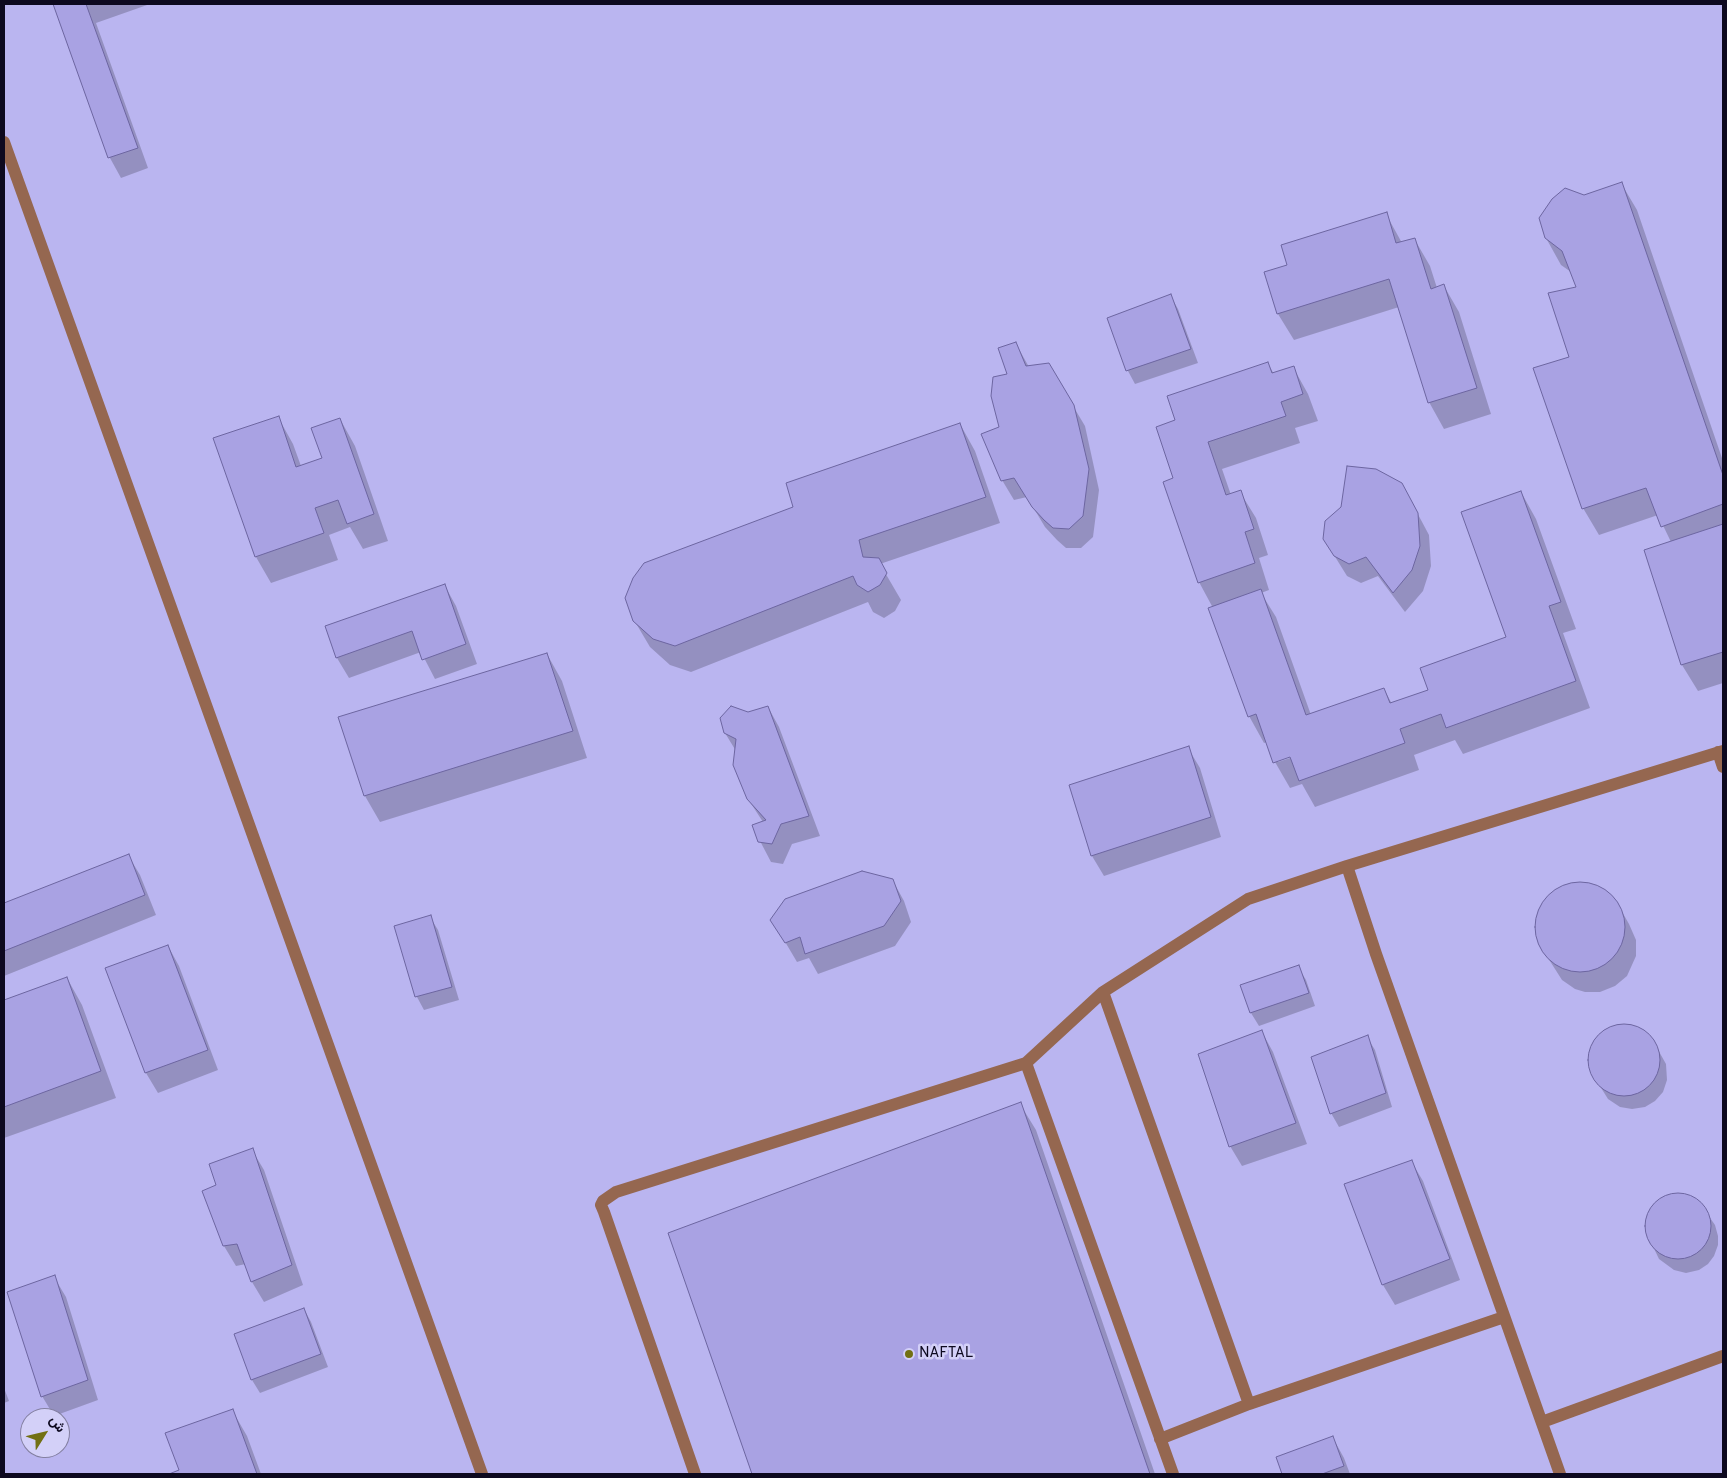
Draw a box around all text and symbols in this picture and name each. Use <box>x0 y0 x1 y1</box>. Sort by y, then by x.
place label: NAFTAL <box>919 1345 973 1363</box>
marker: NAFTAL <box>903 1348 915 1360</box>
north arrow <box>20 1408 70 1458</box>
text: ش <box>45 1413 69 1436</box>

